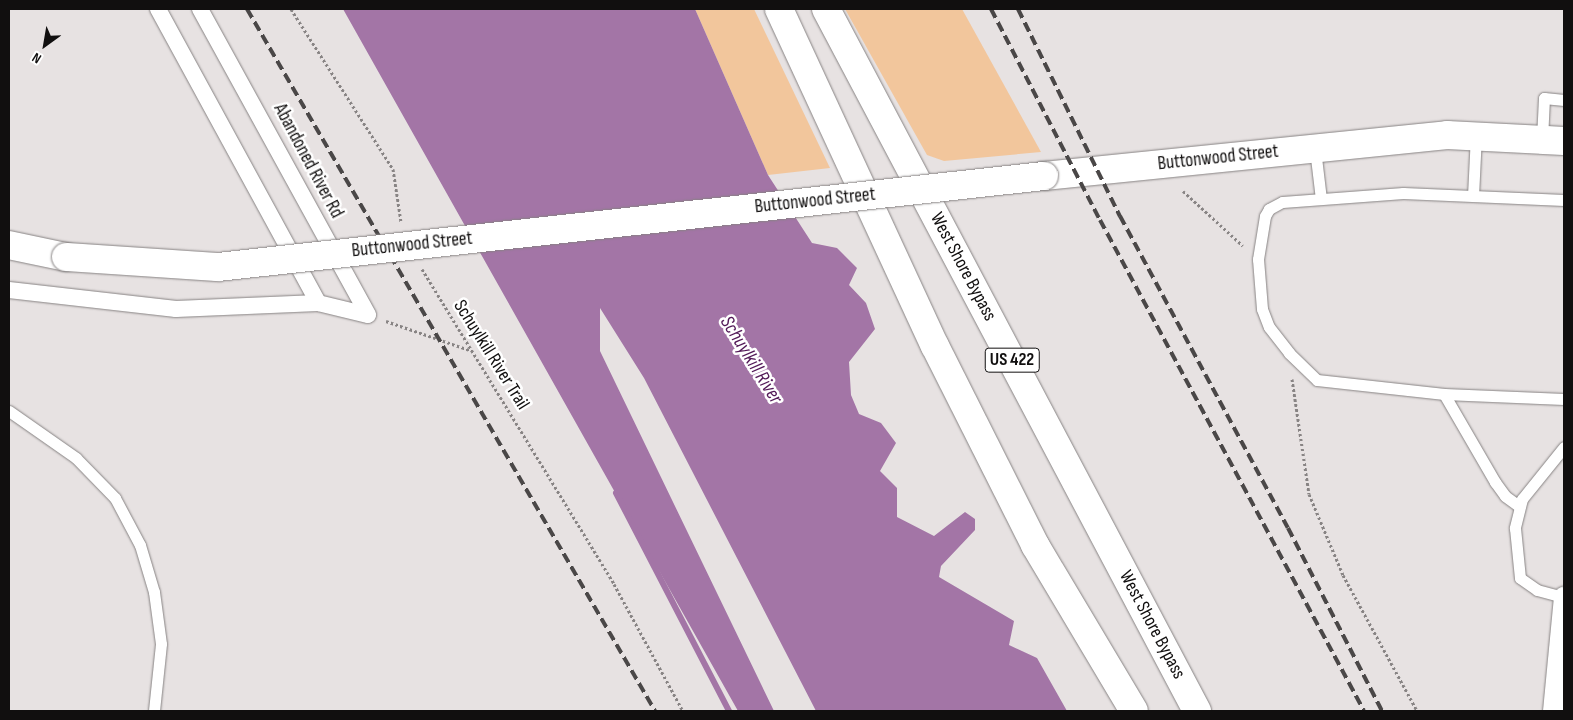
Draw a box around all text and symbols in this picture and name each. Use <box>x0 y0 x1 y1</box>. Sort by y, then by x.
north arrow <box>20 20 70 70</box>
text: N <box>29 49 44 67</box>
street label: Abandoned River Rd <box>268 100 348 222</box>
street label: Buttonwood Street <box>1157 140 1279 176</box>
street label: Buttonwood Street <box>754 183 876 219</box>
street label: West Shore Bypass <box>925 209 1001 325</box>
street label: Buttonwood Street <box>351 227 473 263</box>
street label: Schuylkill River Trail <box>448 296 534 414</box>
water label: Schuylkill River <box>715 312 787 408</box>
road number: US 422 <box>984 344 1040 376</box>
street label: West Shore Bypass <box>1114 567 1190 683</box>

